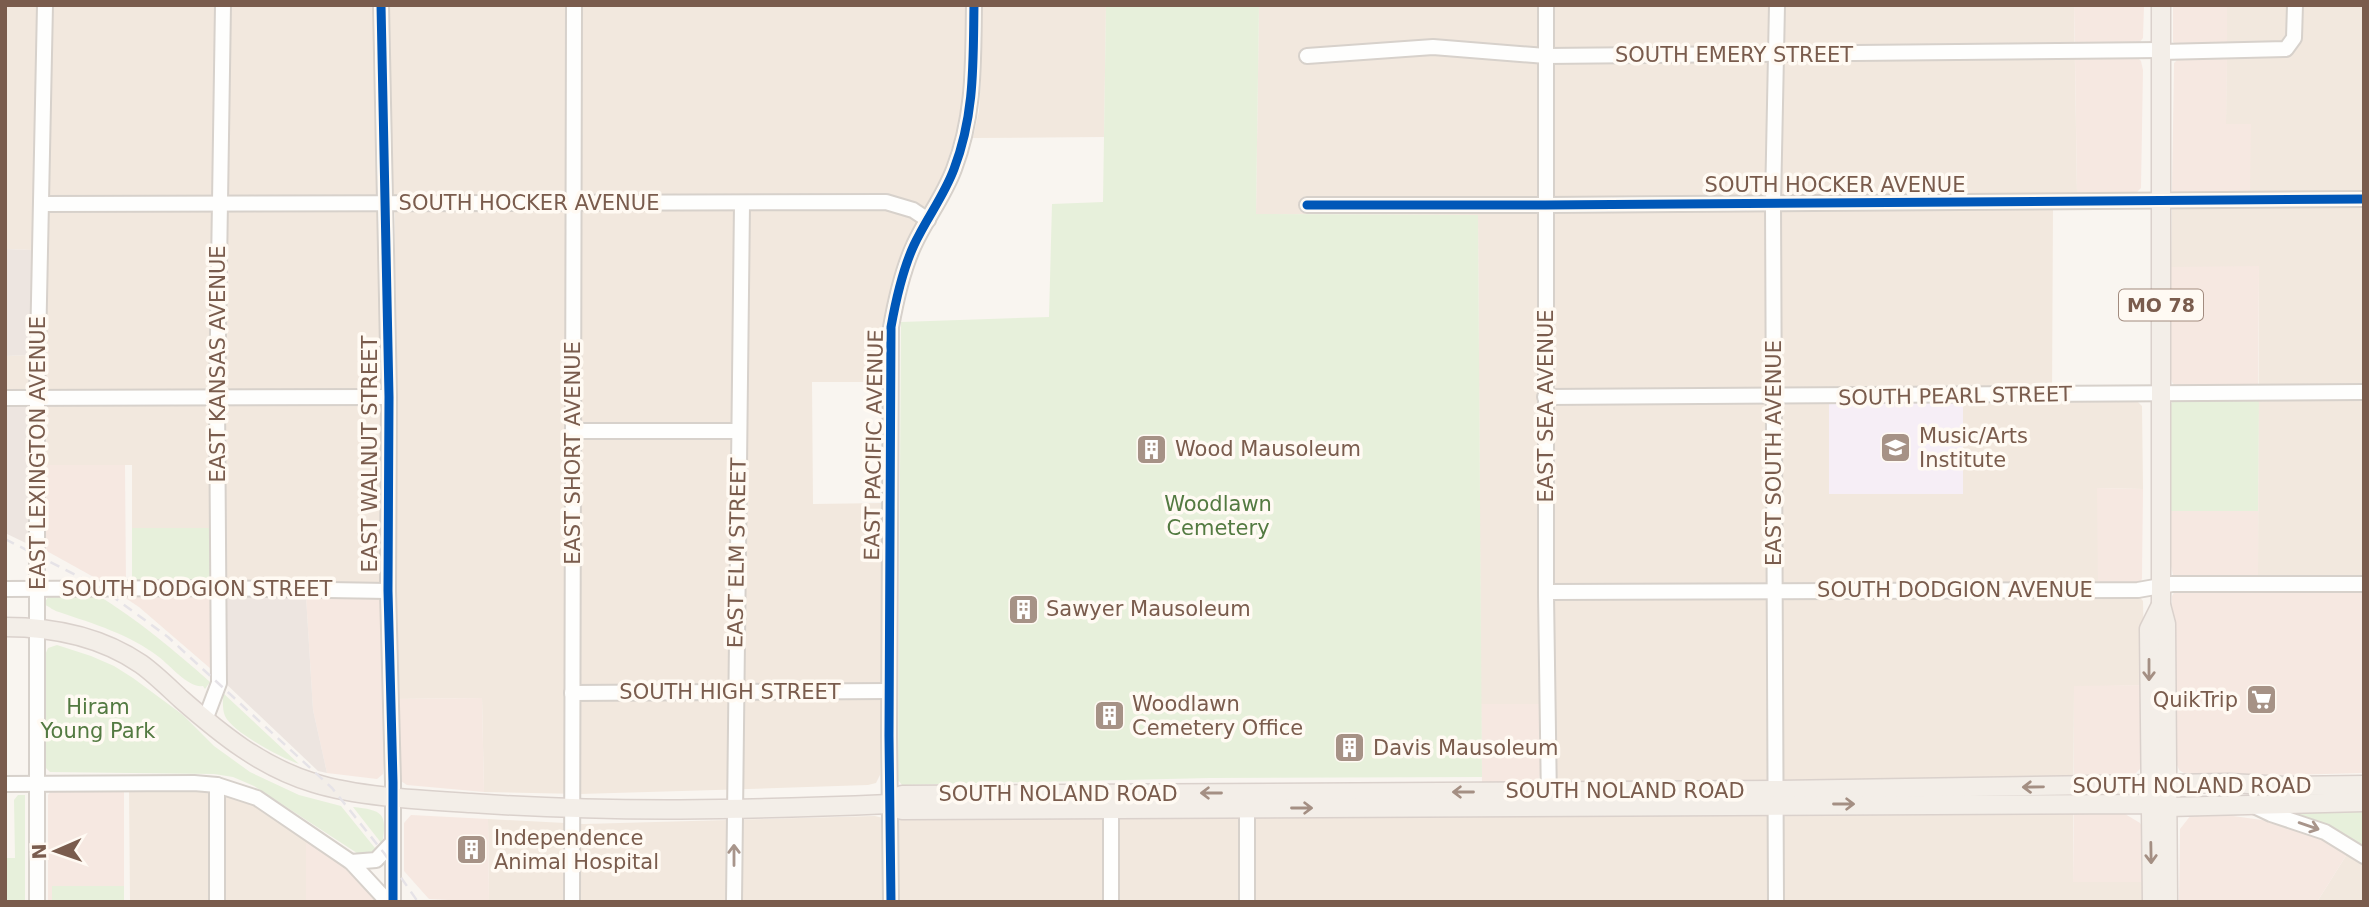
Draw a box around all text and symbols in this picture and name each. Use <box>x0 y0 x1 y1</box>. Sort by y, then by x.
street label: SOUTH EMERY STREET <box>1615 43 1853 67</box>
street label: SOUTH HOCKER AVENUE <box>1705 173 1965 197</box>
street label: SOUTH HOCKER AVENUE <box>399 191 659 215</box>
street label: EAST KANSAS AVENUE <box>206 245 230 483</box>
road number: MO 78 <box>2119 290 2203 320</box>
street label: EAST SEA AVENUE <box>1534 309 1558 503</box>
street label: EAST LEXINGTON AVENUE <box>26 316 50 590</box>
street label: EAST PACIFIC AVENUE <box>860 329 888 561</box>
street label: EAST WALNUT STREET <box>358 335 382 572</box>
street label: EAST SOUTH AVENUE <box>1762 340 1786 566</box>
street label: EAST SHORT AVENUE <box>561 341 585 565</box>
street label: SOUTH PEARL STREET <box>1838 382 2072 410</box>
place label: Music/Arts Institute <box>1919 424 2028 472</box>
school or university icon: Music/Arts Institute <box>1879 431 1913 465</box>
building icon: Wood Mausoleum <box>1135 432 1169 466</box>
place label: Wood Mausoleum <box>1175 437 1361 461</box>
street label: EAST ELM STREET <box>723 457 751 648</box>
park label: Woodlawn Cemetery <box>1164 492 1272 540</box>
street label: SOUTH DODGION STREET <box>62 577 333 601</box>
street label: SOUTH DODGION AVENUE <box>1817 578 2093 602</box>
building icon: Sawyer Mausoleum <box>1006 592 1040 626</box>
place label: Sawyer Mausoleum <box>1046 597 1251 621</box>
one-way arrow <box>2142 658 2156 681</box>
street label: SOUTH HIGH STREET <box>619 680 841 704</box>
supermarket icon: QuikTrip <box>2244 683 2278 717</box>
place label: QuikTrip <box>2153 688 2238 712</box>
place label: Woodlawn Cemetery Office <box>1132 692 1303 740</box>
park label: Hiram Young Park <box>40 695 156 743</box>
building icon: Woodlawn Cemetery Office <box>1092 699 1126 733</box>
building icon: Davis Mausoleum <box>1333 731 1367 765</box>
place label: Davis Mausoleum <box>1373 736 1559 760</box>
street label: SOUTH NOLAND ROAD <box>2072 774 2312 798</box>
street label: SOUTH NOLAND ROAD <box>1505 779 1745 803</box>
one-way arrow <box>2022 780 2045 794</box>
street label: SOUTH NOLAND ROAD <box>938 782 1178 806</box>
one-way arrow <box>1452 785 1475 799</box>
one-way arrow <box>1200 786 1223 800</box>
one-way arrow <box>1833 797 1856 811</box>
one-way arrow <box>1290 801 1313 815</box>
north arrow <box>21 816 91 886</box>
one-way arrow <box>2298 821 2320 833</box>
place label: Independence Animal Hospital <box>494 826 659 874</box>
building icon: Independence Animal Hospital <box>454 833 488 867</box>
one-way arrow <box>2144 841 2158 864</box>
text: N <box>28 843 50 860</box>
one-way arrow <box>728 843 741 866</box>

